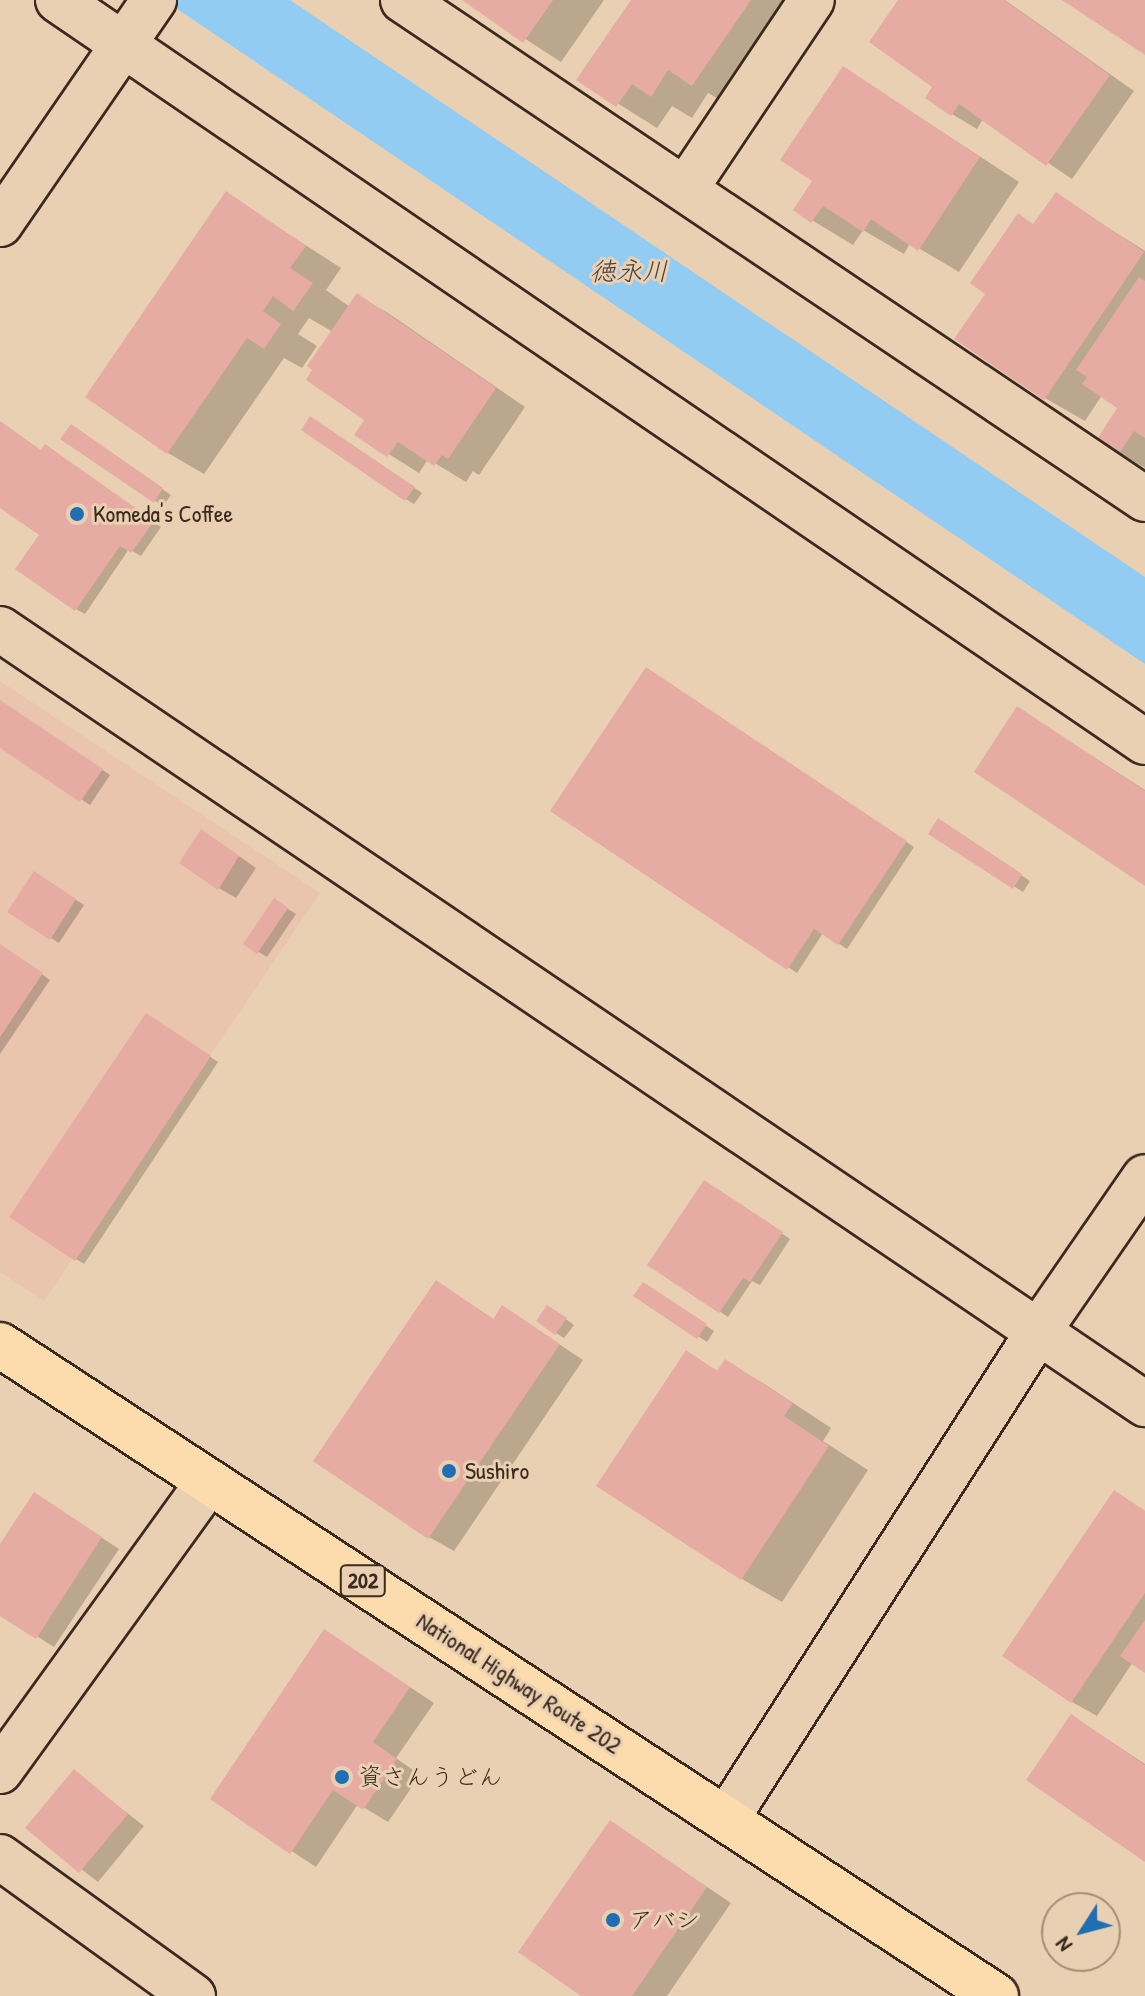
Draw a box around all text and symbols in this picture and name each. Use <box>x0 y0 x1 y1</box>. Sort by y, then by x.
water label: 徳永川 <box>590 255 668 287</box>
place label: Komeda's Coffee <box>93 500 233 528</box>
marker: Komeda's Coffee <box>68 505 86 523</box>
place label: Sushiro <box>465 1457 529 1485</box>
marker: Sushiro <box>440 1462 458 1480</box>
road number: 202 <box>339 1563 387 1599</box>
street label: National Highway Route 202 <box>411 1606 627 1760</box>
place label: 資さんうどん <box>358 1763 502 1791</box>
marker: 資さんうどん <box>333 1768 351 1786</box>
north arrow <box>1041 1892 1121 1972</box>
place label: アバシ <box>629 1906 701 1934</box>
marker: アバシ <box>604 1911 622 1929</box>
text: N <box>1048 1931 1079 1958</box>

